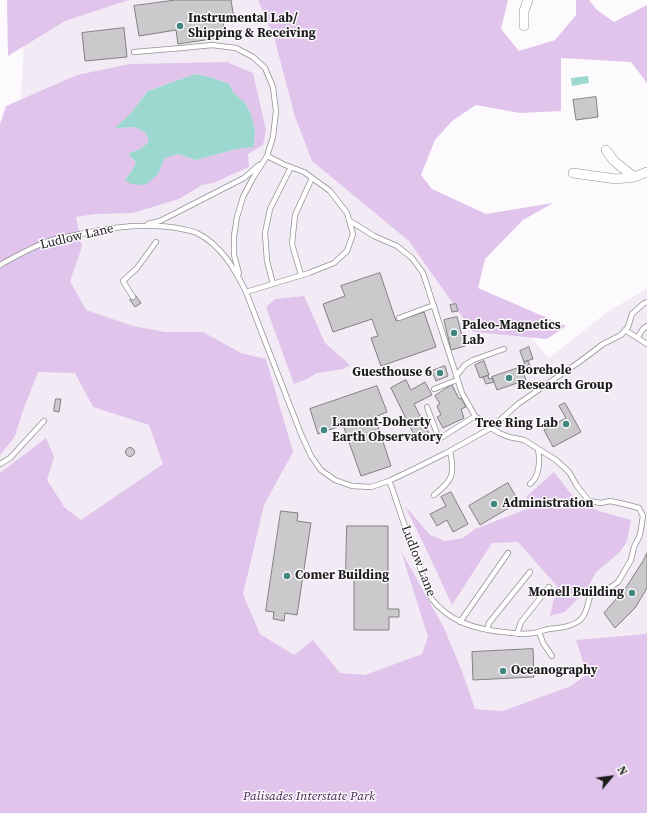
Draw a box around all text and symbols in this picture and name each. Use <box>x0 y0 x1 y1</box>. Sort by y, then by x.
place label: Instrumental Lab/ Shipping & Receiving <box>188 11 316 42</box>
marker: Instrumental Lab/ Shipping & Receiving <box>175 21 185 31</box>
street label: Ludlow Lane <box>39 221 115 253</box>
place label: Paleo-Magnetics Lab <box>462 318 561 349</box>
marker: Paleo-Magnetics Lab <box>449 328 459 338</box>
place label: Borehole Research Group <box>517 363 613 394</box>
place label: Guesthouse 6 <box>352 365 432 381</box>
marker: Guesthouse 6 <box>435 368 445 378</box>
marker: Borehole Research Group <box>504 373 514 383</box>
place label: Lamont-Doherty Earth Observatory <box>332 415 443 446</box>
place label: Tree Ring Lab <box>475 416 558 432</box>
marker: Tree Ring Lab <box>561 419 571 429</box>
marker: Lamont-Doherty Earth Observatory <box>319 425 329 435</box>
place label: Administration <box>502 496 594 512</box>
marker: Administration <box>489 499 499 509</box>
street label: Ludlow Lane <box>397 523 439 599</box>
place label: Comer Building <box>295 568 389 584</box>
marker: Comer Building <box>282 571 292 581</box>
place label: Monell Building <box>528 585 624 601</box>
marker: Monell Building <box>627 588 637 598</box>
place label: Oceanography <box>511 663 598 679</box>
marker: Oceanography <box>498 666 508 676</box>
north arrow <box>591 757 631 797</box>
text: N <box>613 764 630 778</box>
park label: Palisades Interstate Park <box>243 789 375 805</box>

